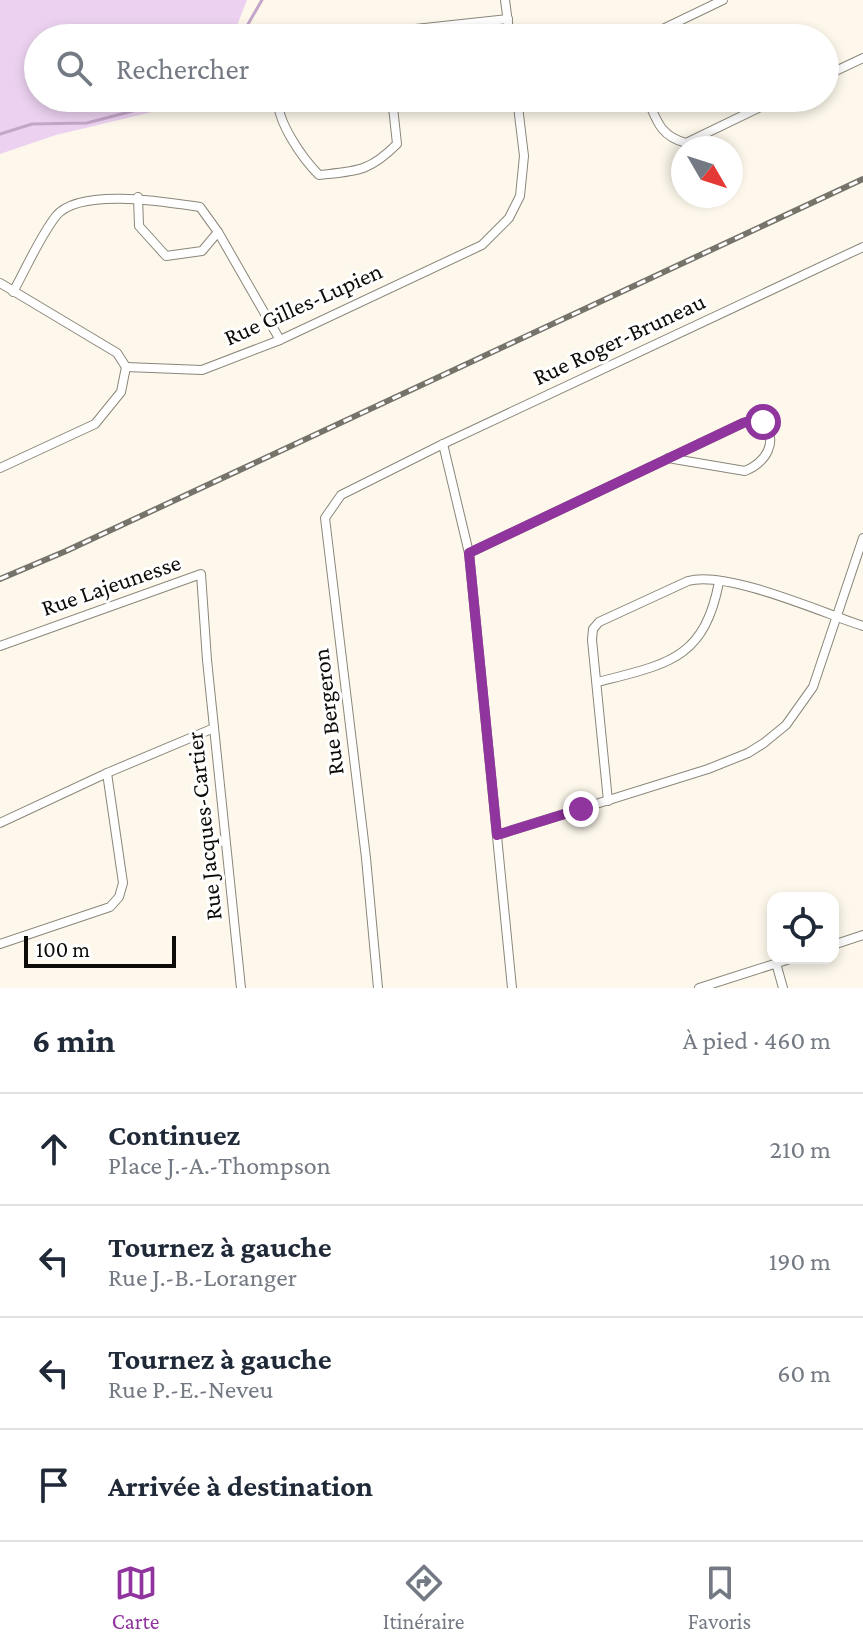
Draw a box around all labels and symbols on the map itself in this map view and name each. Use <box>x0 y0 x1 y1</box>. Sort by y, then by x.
north arrow <box>671 136 743 208</box>
street label: Rue Gilles-Lupien <box>219 257 386 351</box>
street label: Rue Roger-Bruneau <box>528 287 709 390</box>
route start <box>745 404 781 440</box>
street label: Rue Lajeunesse <box>38 548 184 621</box>
street label: Rue Bergeron <box>306 647 349 777</box>
street label: Rue Jacques-Cartier <box>180 730 227 922</box>
route end <box>563 791 599 827</box>
scale bar <box>24 932 176 968</box>

